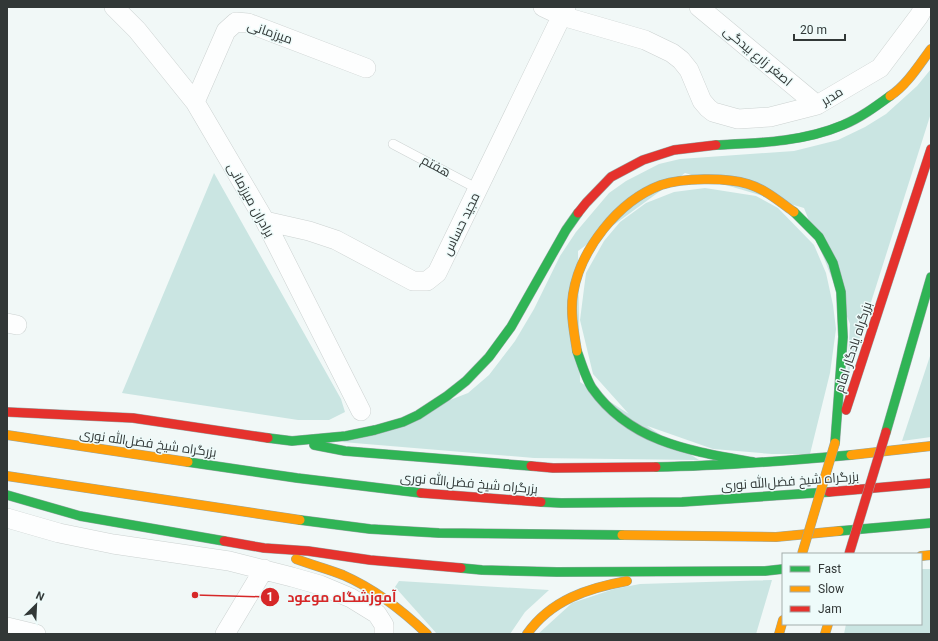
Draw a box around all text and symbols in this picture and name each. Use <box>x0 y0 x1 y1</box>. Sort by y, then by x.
scale bar <box>794 16 845 42</box>
street label: میرزمانی <box>246 17 294 47</box>
street label: اصغر زارع بیدگی <box>720 23 795 90</box>
text: 20 m <box>800 23 827 37</box>
street label: مدبر <box>818 84 846 109</box>
street label: هفتم <box>418 152 453 182</box>
street label: برادران میرزمانی <box>224 160 278 240</box>
street label: مجید حساس <box>439 190 483 258</box>
street label: بزرگراه یادگار امام <box>831 300 877 395</box>
street label: بزرگراه شیخ فضل‌الله نوری <box>78 425 218 461</box>
street label: بزرگراه شیخ فضل‌الله نوری <box>720 468 860 494</box>
street label: بزرگراه شیخ فضل‌الله نوری <box>399 469 539 497</box>
legend <box>782 553 922 625</box>
text: Fast <box>818 562 841 576</box>
text: Slow <box>818 582 844 596</box>
callout: آموزشگاه موعود <box>260 584 404 610</box>
north arrow <box>16 585 56 625</box>
text: N <box>34 589 46 604</box>
text: آموزشگاه موعود <box>288 589 397 606</box>
text: 1 <box>267 590 273 604</box>
text: Jam <box>818 602 842 616</box>

